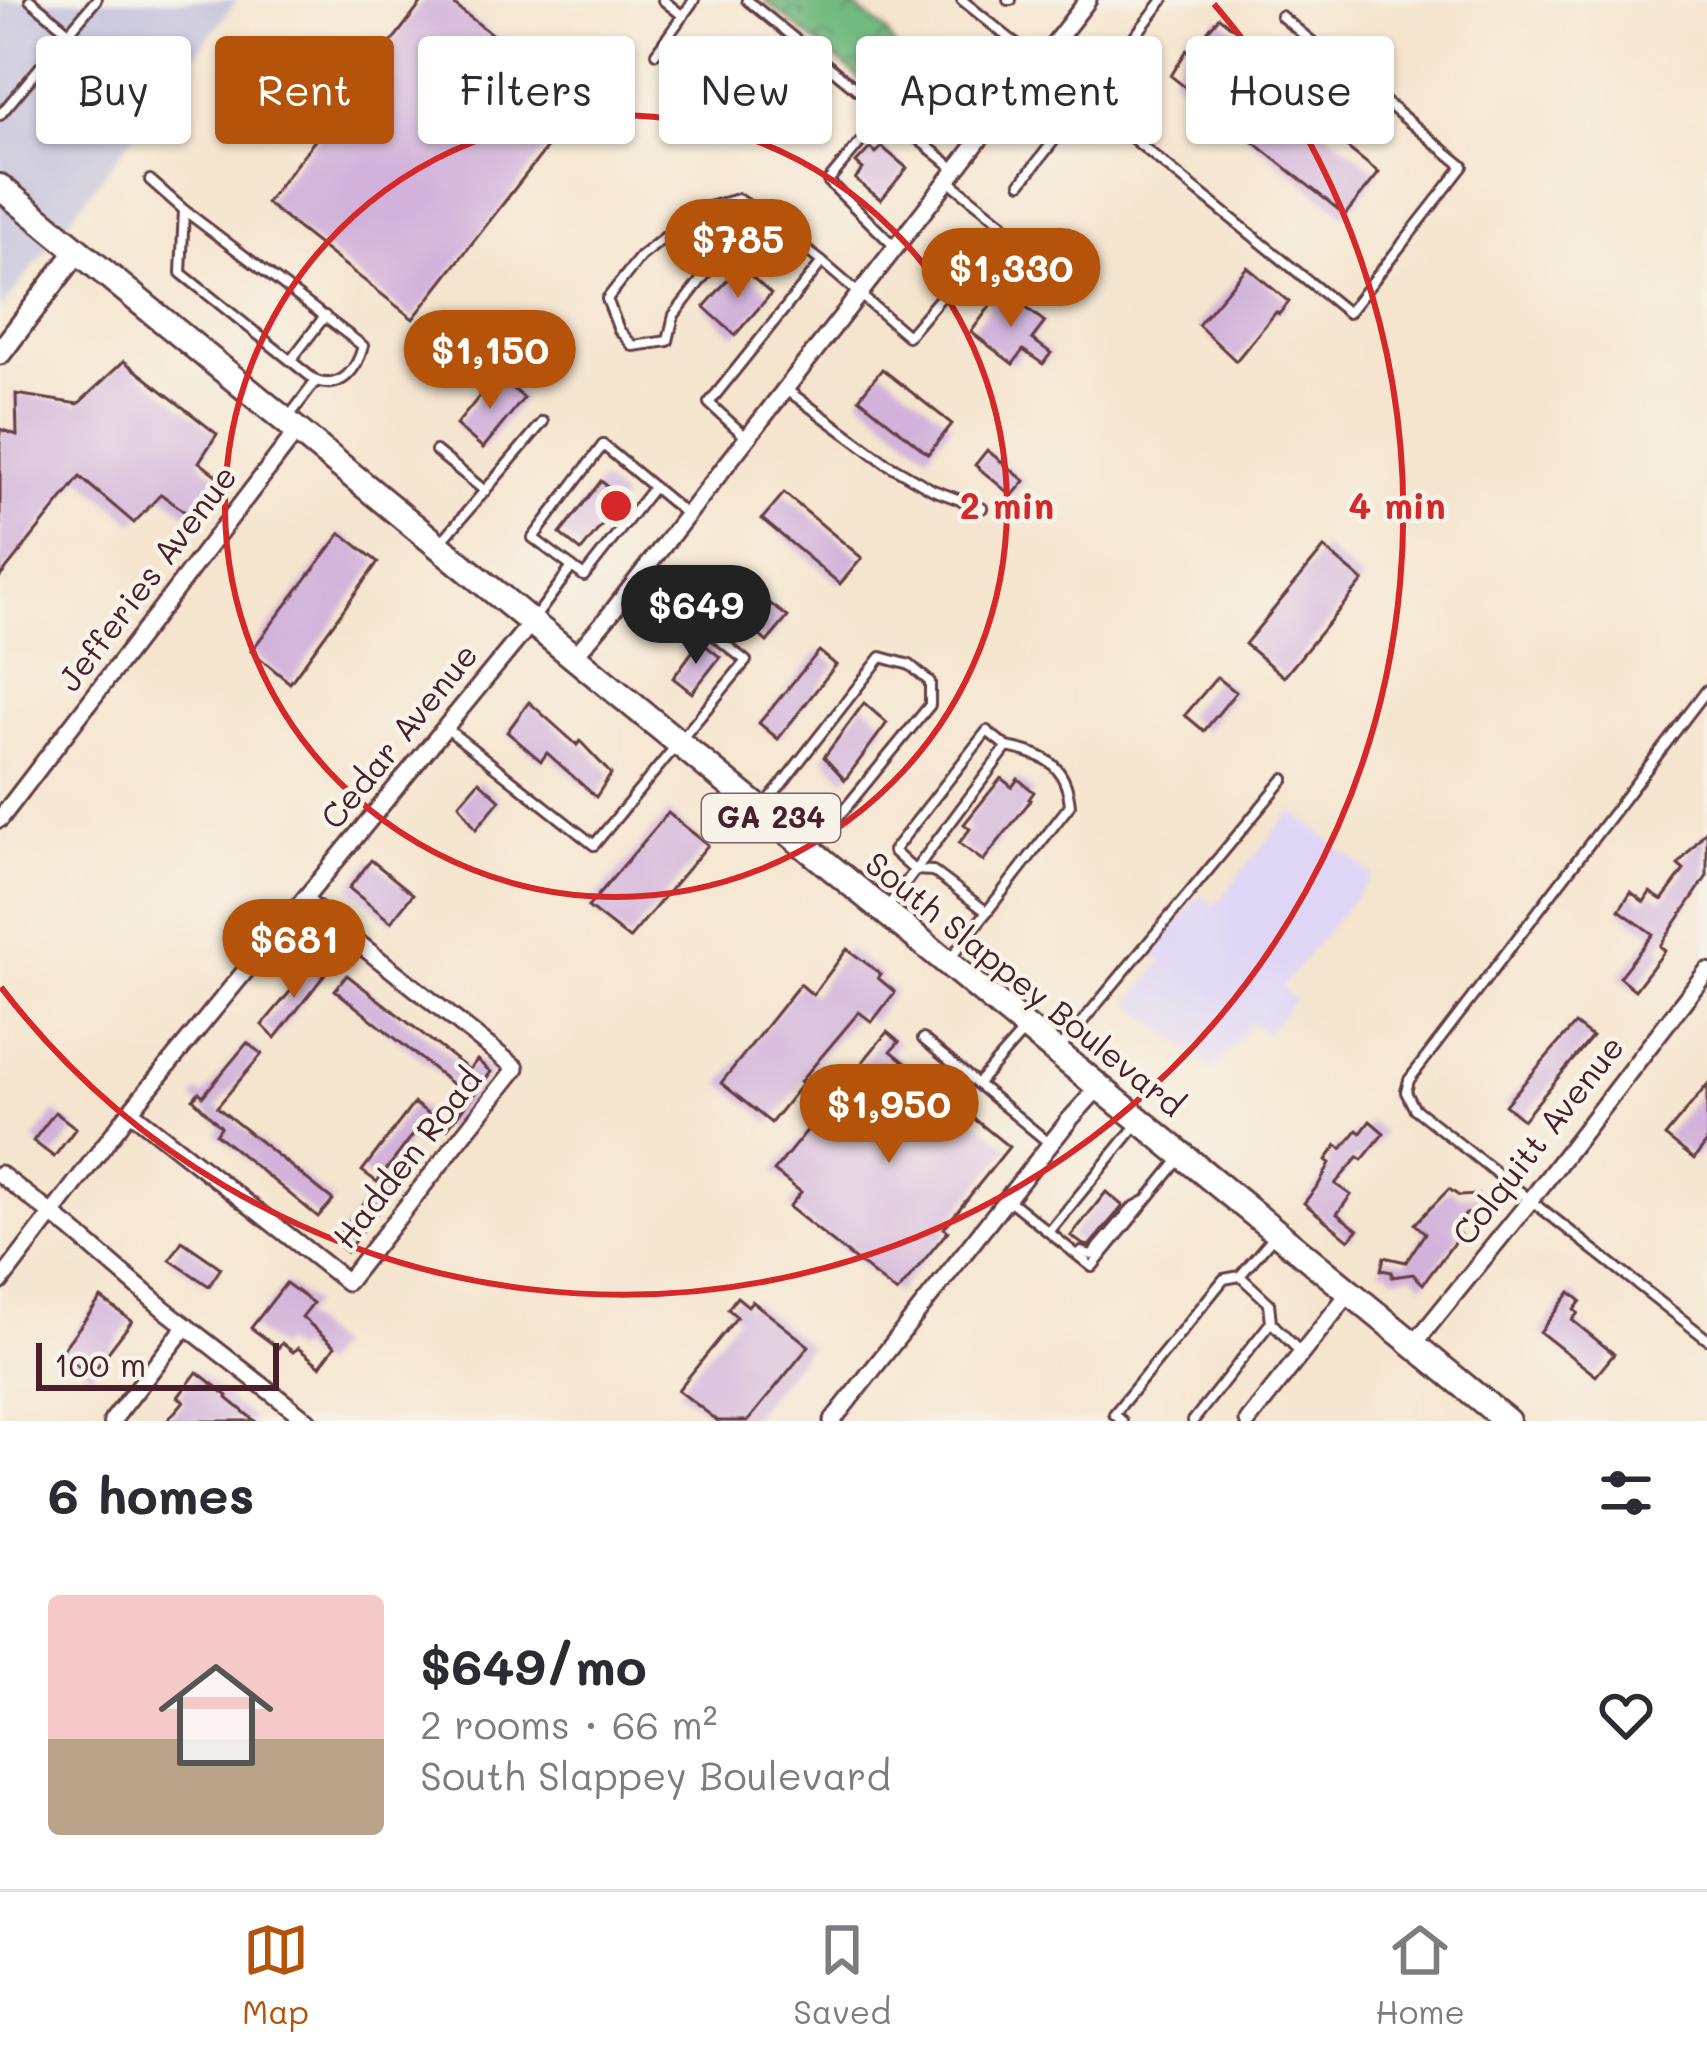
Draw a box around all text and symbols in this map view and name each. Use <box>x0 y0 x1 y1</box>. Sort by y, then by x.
chip: Buy <box>36 36 191 144</box>
chip: Rent <box>215 36 394 144</box>
chip: Filters <box>418 36 635 144</box>
chip: New <box>659 36 832 144</box>
chip: Apartment <box>856 36 1162 144</box>
chip: House <box>1186 36 1394 144</box>
pin: $785 <box>667 199 809 301</box>
text: $785 <box>692 212 784 263</box>
pin: $1,330 <box>913 228 1109 330</box>
text: $1,330 <box>948 241 1074 292</box>
pin: $1,150 <box>392 310 588 412</box>
text: $1,150 <box>431 323 549 374</box>
street label: Jefferies Avenue <box>47 455 245 699</box>
text: 2 min <box>960 481 1054 528</box>
text: 4 min <box>1348 481 1446 528</box>
centre of rings <box>595 485 637 527</box>
pin: $649 <box>625 565 767 667</box>
text: $649 <box>648 578 744 629</box>
street label: Cedar Avenue <box>310 633 486 837</box>
road number: GA 234 <box>702 794 840 842</box>
street label: South Slappey Boulevard <box>857 841 1194 1126</box>
pin: $681 <box>223 899 365 1001</box>
text: $681 <box>249 912 339 963</box>
street label: Colquitt Avenue <box>1442 1026 1632 1253</box>
street label: Hadden Road <box>322 1058 490 1256</box>
pin: $1,950 <box>791 1064 987 1166</box>
text: $1,950 <box>827 1077 951 1128</box>
scale bar <box>36 1337 279 1390</box>
text: 100 m <box>54 1342 146 1385</box>
text: 6 homes <box>48 1460 254 1527</box>
icon: filters <box>1593 1460 1659 1526</box>
text: $649/mo <box>420 1631 647 1698</box>
icon: home <box>144 1643 288 1787</box>
icon: heart <box>1593 1682 1659 1748</box>
text: 2 rooms · 66 m² <box>420 1698 717 1749</box>
text: South Slappey Boulevard <box>420 1749 891 1800</box>
tab: Map <box>242 1917 309 2032</box>
tab: Saved <box>793 1917 891 2032</box>
tab: Home <box>1375 1917 1465 2032</box>

